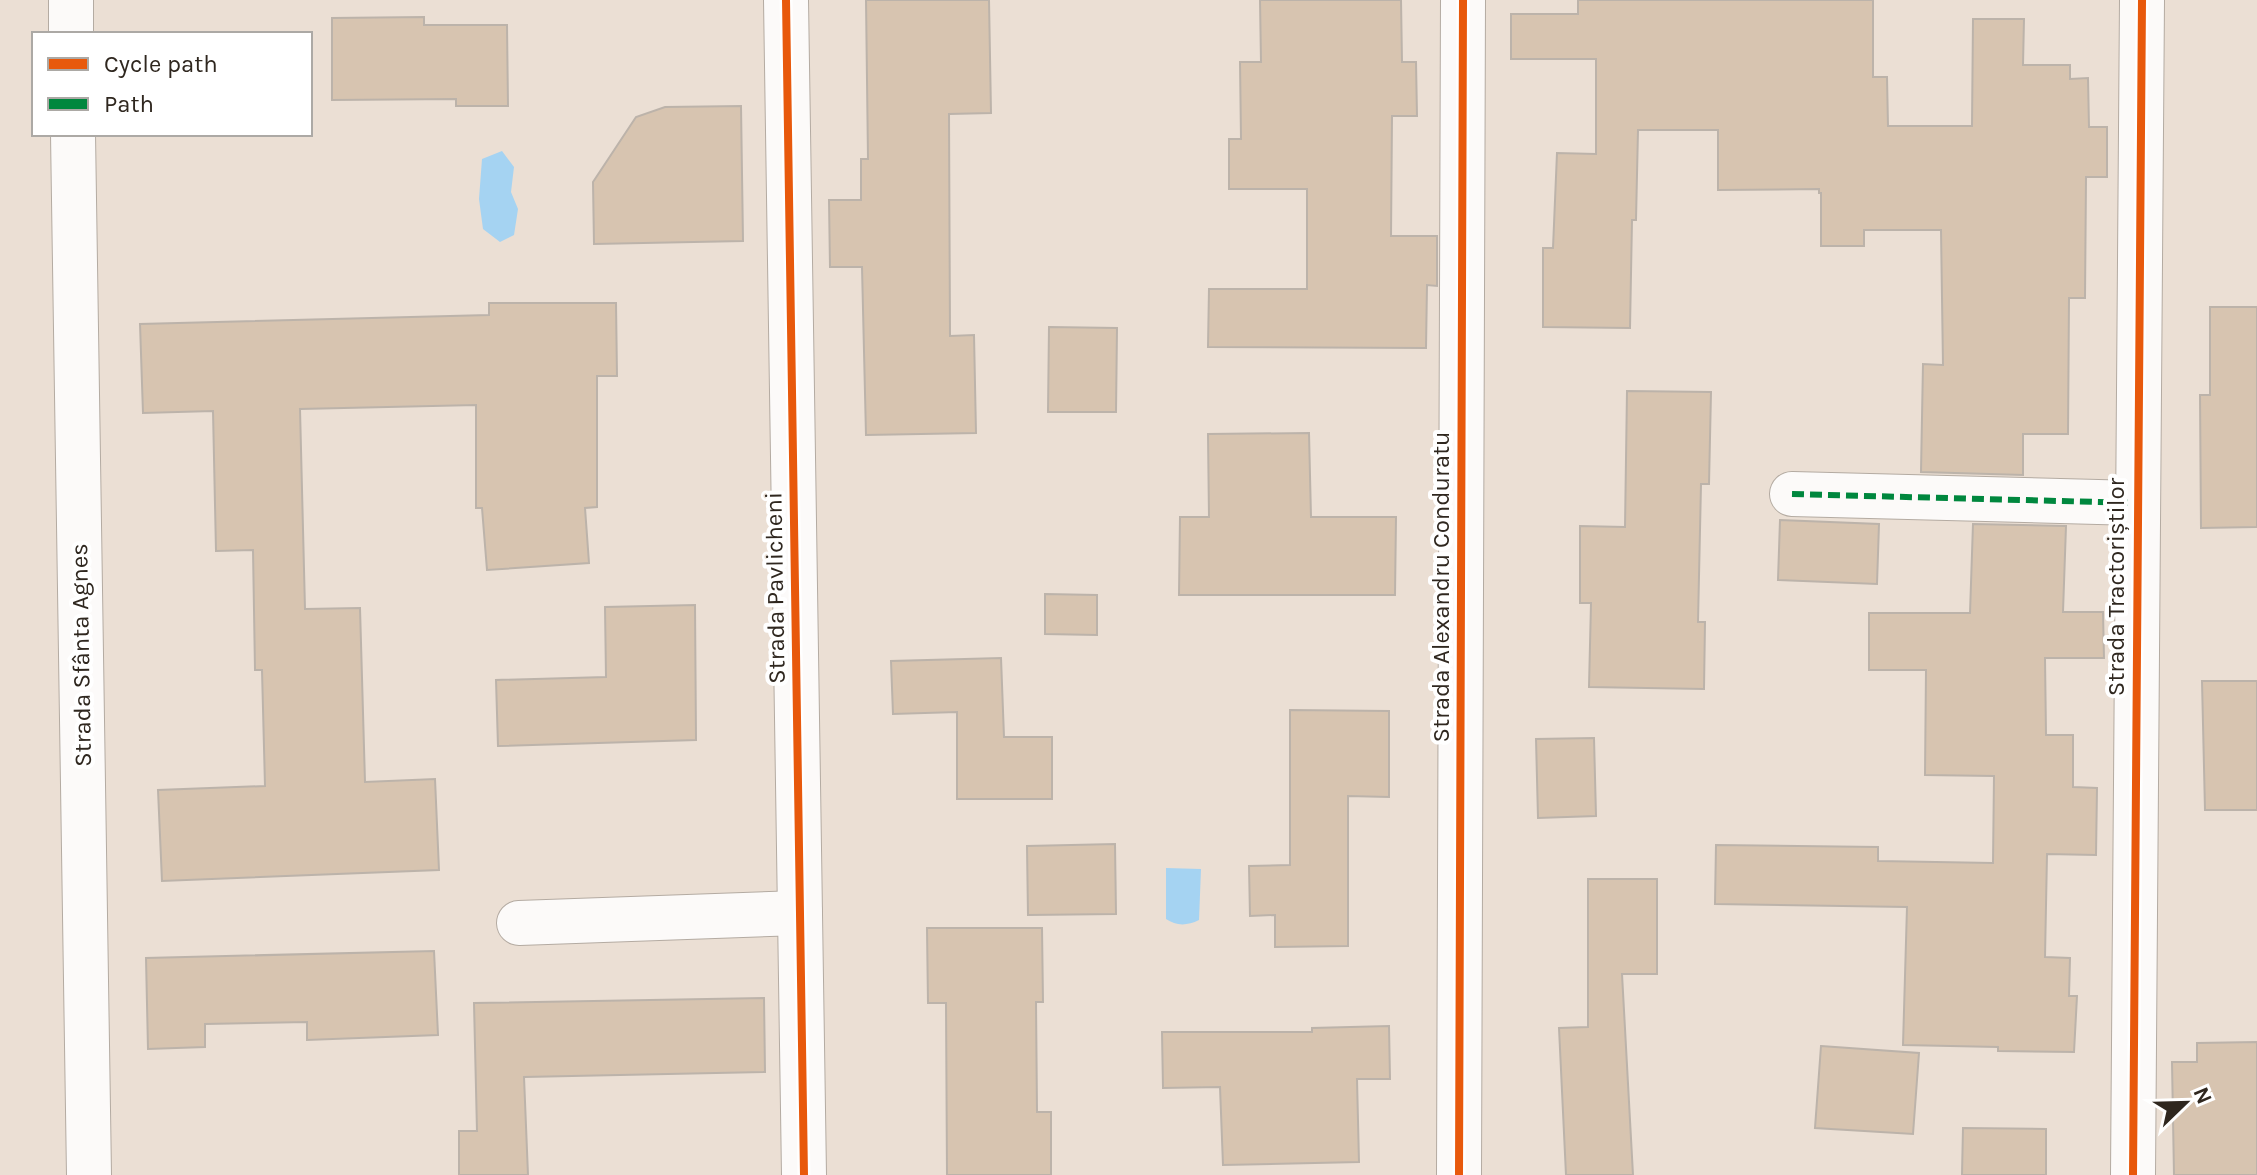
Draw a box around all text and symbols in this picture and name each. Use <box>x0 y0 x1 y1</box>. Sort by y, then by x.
legend <box>32 32 312 136</box>
text: Cycle path <box>104 50 218 78</box>
text: Path <box>104 90 154 118</box>
street label: Strada Alexandru Conduratu <box>1427 432 1455 743</box>
street label: Strada Tractoriștilor <box>2102 478 2130 696</box>
street label: Strada Pavlicheni <box>759 492 791 684</box>
street label: Strada Sfânta Agnes <box>65 543 97 767</box>
north arrow <box>2145 1063 2225 1143</box>
text: N <box>2187 1083 2218 1108</box>

